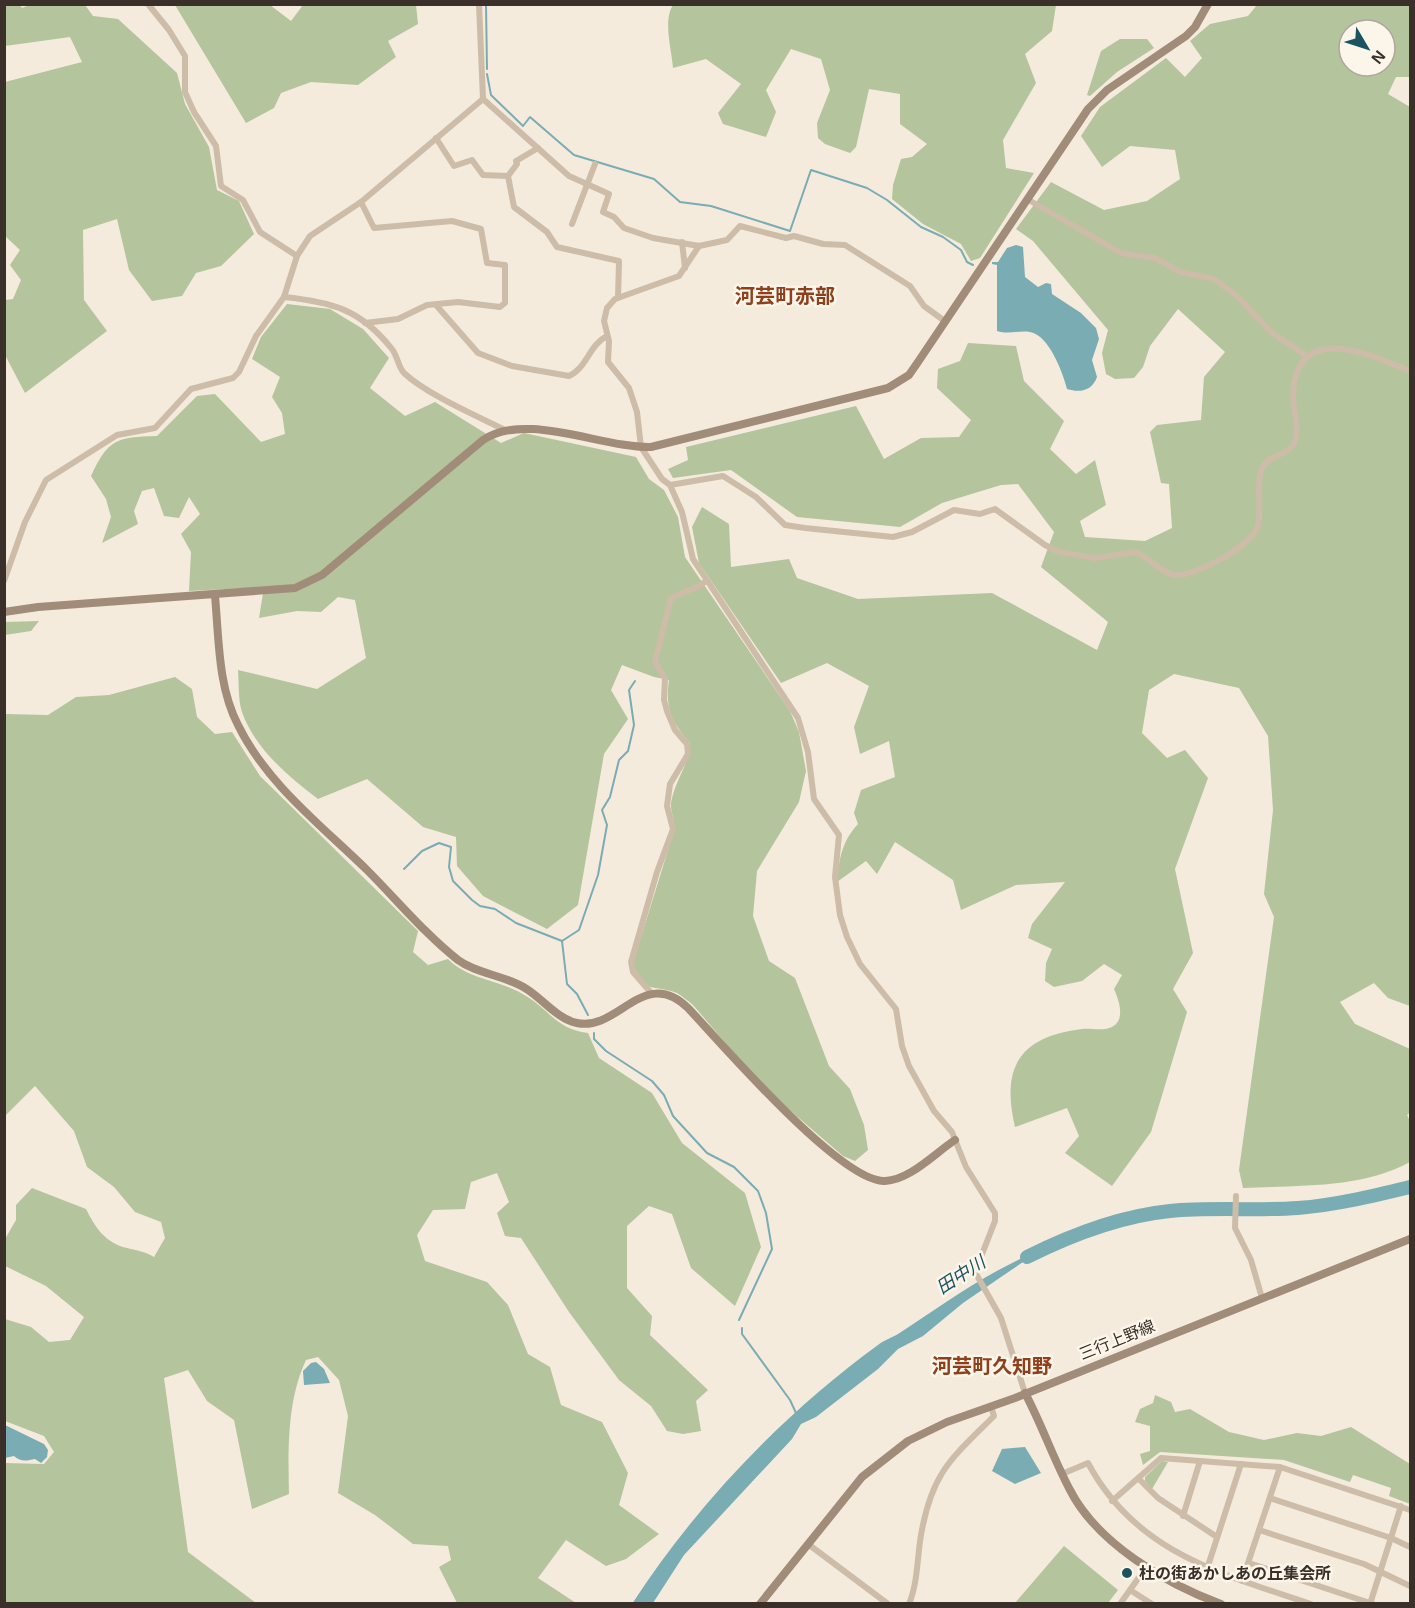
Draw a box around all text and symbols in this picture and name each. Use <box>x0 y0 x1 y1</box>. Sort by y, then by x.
north arrow <box>1337 18 1397 78</box>
text: N <box>1368 47 1389 67</box>
district label: 河芸町赤部 <box>735 285 835 307</box>
water label: 田中川 <box>933 1251 991 1298</box>
street label: 三行上野線 <box>1077 1317 1157 1363</box>
district label: 河芸町久知野 <box>932 1355 1052 1377</box>
place label: 杜の街あかしあの丘集会所 <box>1139 1565 1331 1582</box>
marker: 杜の街あかしあの丘集会所 <box>1120 1566 1134 1580</box>

